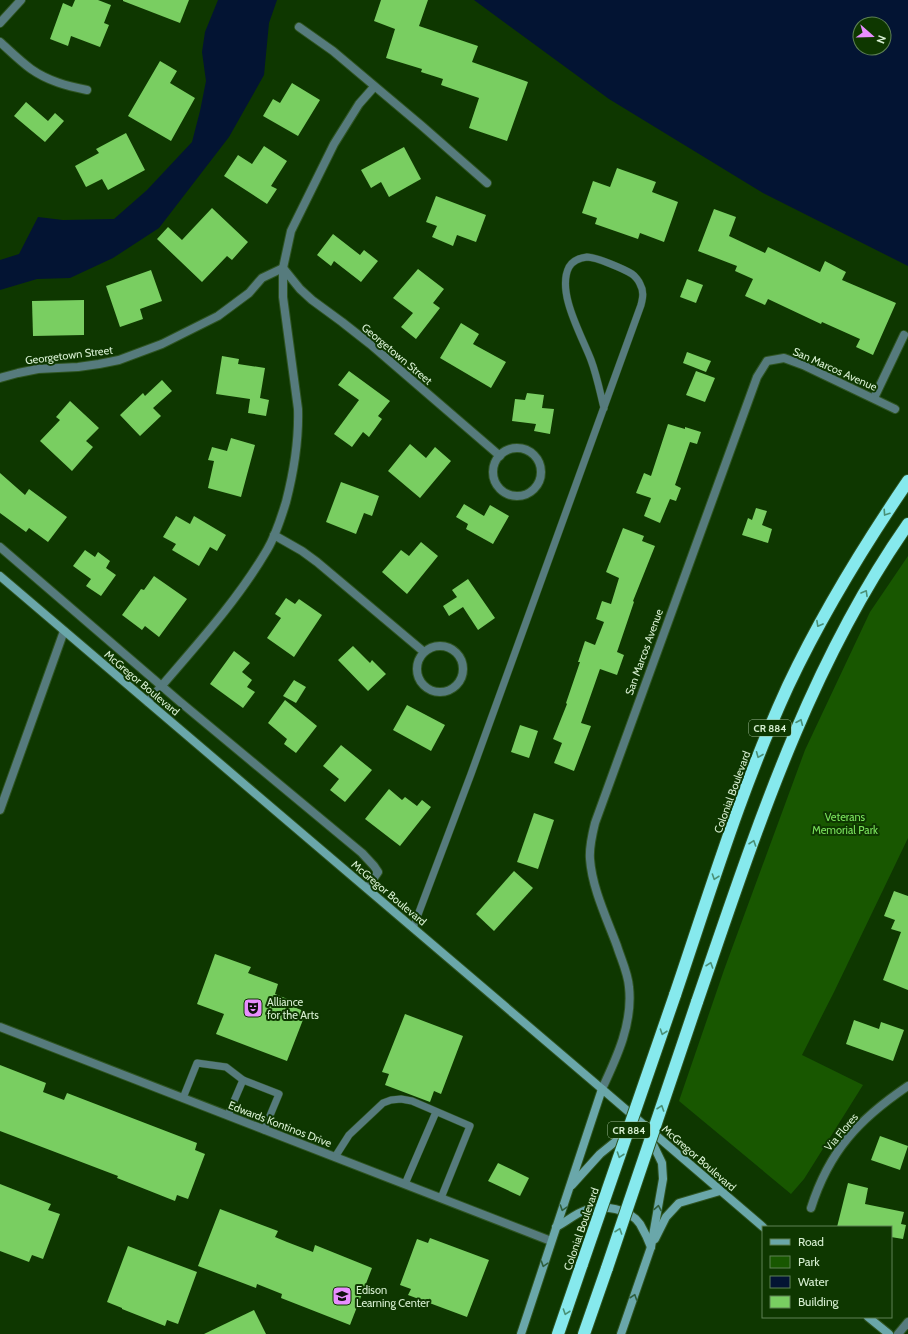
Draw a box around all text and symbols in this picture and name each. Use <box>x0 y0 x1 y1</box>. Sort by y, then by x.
north arrow <box>852 16 892 56</box>
text: N <box>873 33 889 45</box>
street label: Georgetown Street <box>359 320 435 388</box>
street label: Georgetown Street <box>24 343 114 367</box>
street label: San Marcos Avenue <box>791 344 880 394</box>
one-way arrow <box>883 509 891 516</box>
one-way arrow <box>860 590 867 597</box>
street label: San Marcos Avenue <box>622 607 666 697</box>
one-way arrow <box>817 620 824 627</box>
street label: McGregor Boulevard <box>101 647 183 719</box>
one-way arrow <box>795 718 803 726</box>
road number: CR 884 <box>749 720 791 736</box>
street label: Colonial Boulevard <box>711 749 753 835</box>
one-way arrow <box>756 751 764 758</box>
park label: Veterans Memorial Park <box>812 810 878 837</box>
one-way arrow <box>748 839 756 846</box>
street label: McGregor Boulevard <box>348 857 430 929</box>
one-way arrow <box>711 874 720 881</box>
one-way arrow <box>705 962 714 969</box>
place label: Alliance for the Arts <box>267 995 319 1022</box>
theatre icon: Alliance for the Arts <box>242 997 264 1019</box>
one-way arrow <box>659 1029 667 1036</box>
street label: Edwards Kontinos Drive <box>226 1098 334 1150</box>
one-way arrow <box>657 1105 665 1112</box>
street label: Via Flores <box>821 1110 861 1154</box>
road number: CR 884 <box>608 1122 650 1138</box>
street label: McGregor Boulevard <box>659 1122 739 1194</box>
one-way arrow <box>617 1152 625 1159</box>
street label: Colonial Boulevard <box>560 1186 602 1272</box>
one-way arrow <box>559 1204 568 1211</box>
one-way arrow <box>653 1205 662 1211</box>
legend <box>762 1226 892 1318</box>
one-way arrow <box>615 1228 623 1235</box>
text: Road <box>798 1234 824 1249</box>
text: Park <box>798 1254 820 1269</box>
one-way arrow <box>540 1260 549 1267</box>
text: Water <box>798 1274 829 1289</box>
place label: Edison Learning Center <box>356 1283 430 1310</box>
school or university icon: Edison Learning Center <box>331 1285 353 1307</box>
one-way arrow <box>629 1294 637 1301</box>
text: Building <box>798 1294 840 1309</box>
one-way arrow <box>562 1309 571 1316</box>

